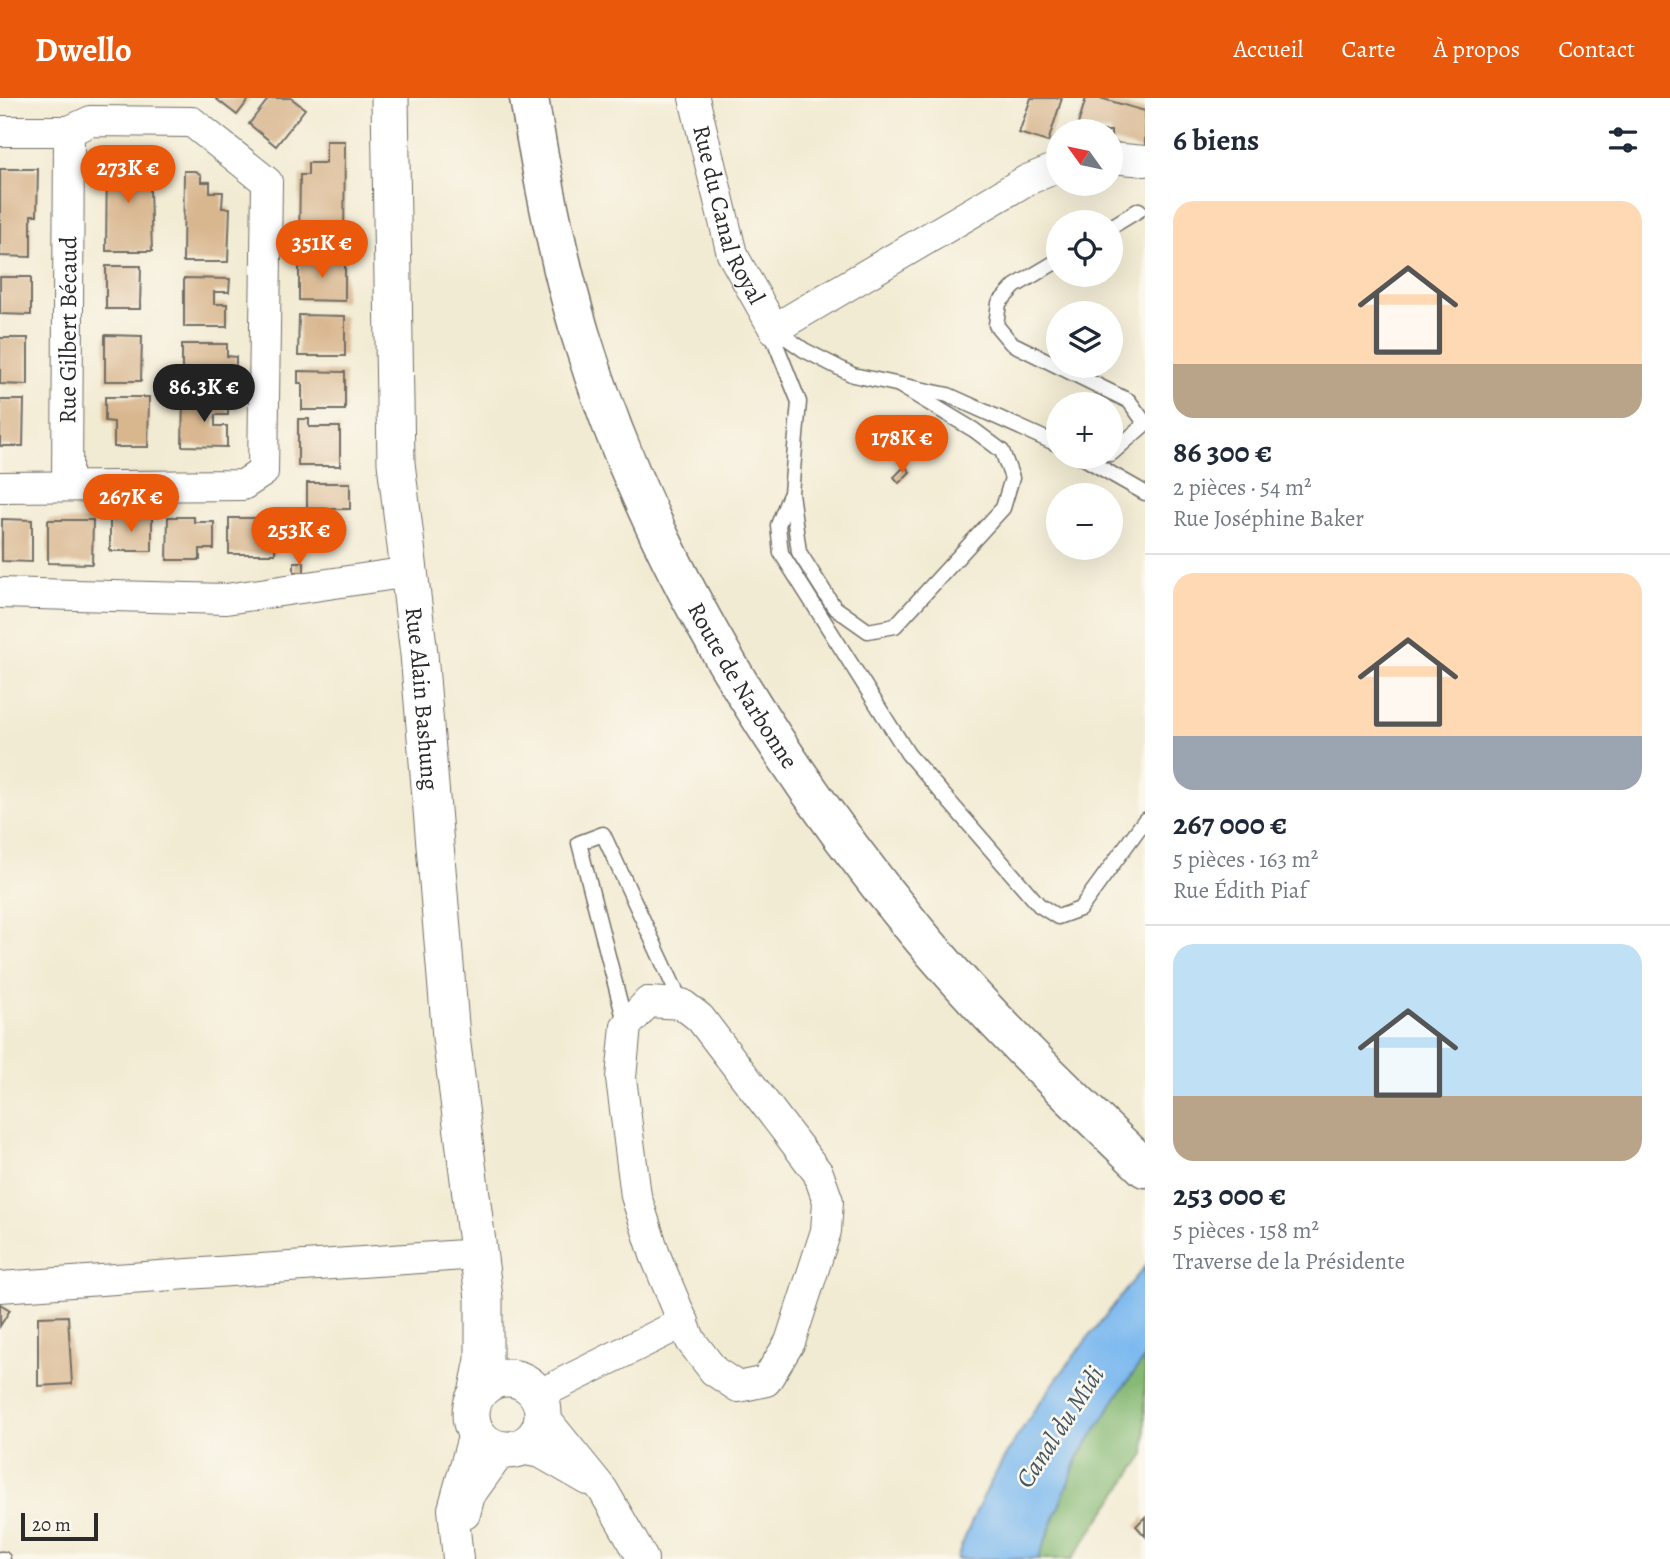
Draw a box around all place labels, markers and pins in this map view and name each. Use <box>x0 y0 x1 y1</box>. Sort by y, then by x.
pin: 273K € <box>71 146 185 205</box>
pin: 351K € <box>265 220 379 280</box>
pin: 86.3K € <box>139 364 269 424</box>
pin: 178K € <box>845 416 959 475</box>
pin: 267K € <box>74 474 188 534</box>
pin: 253K € <box>242 508 356 567</box>

